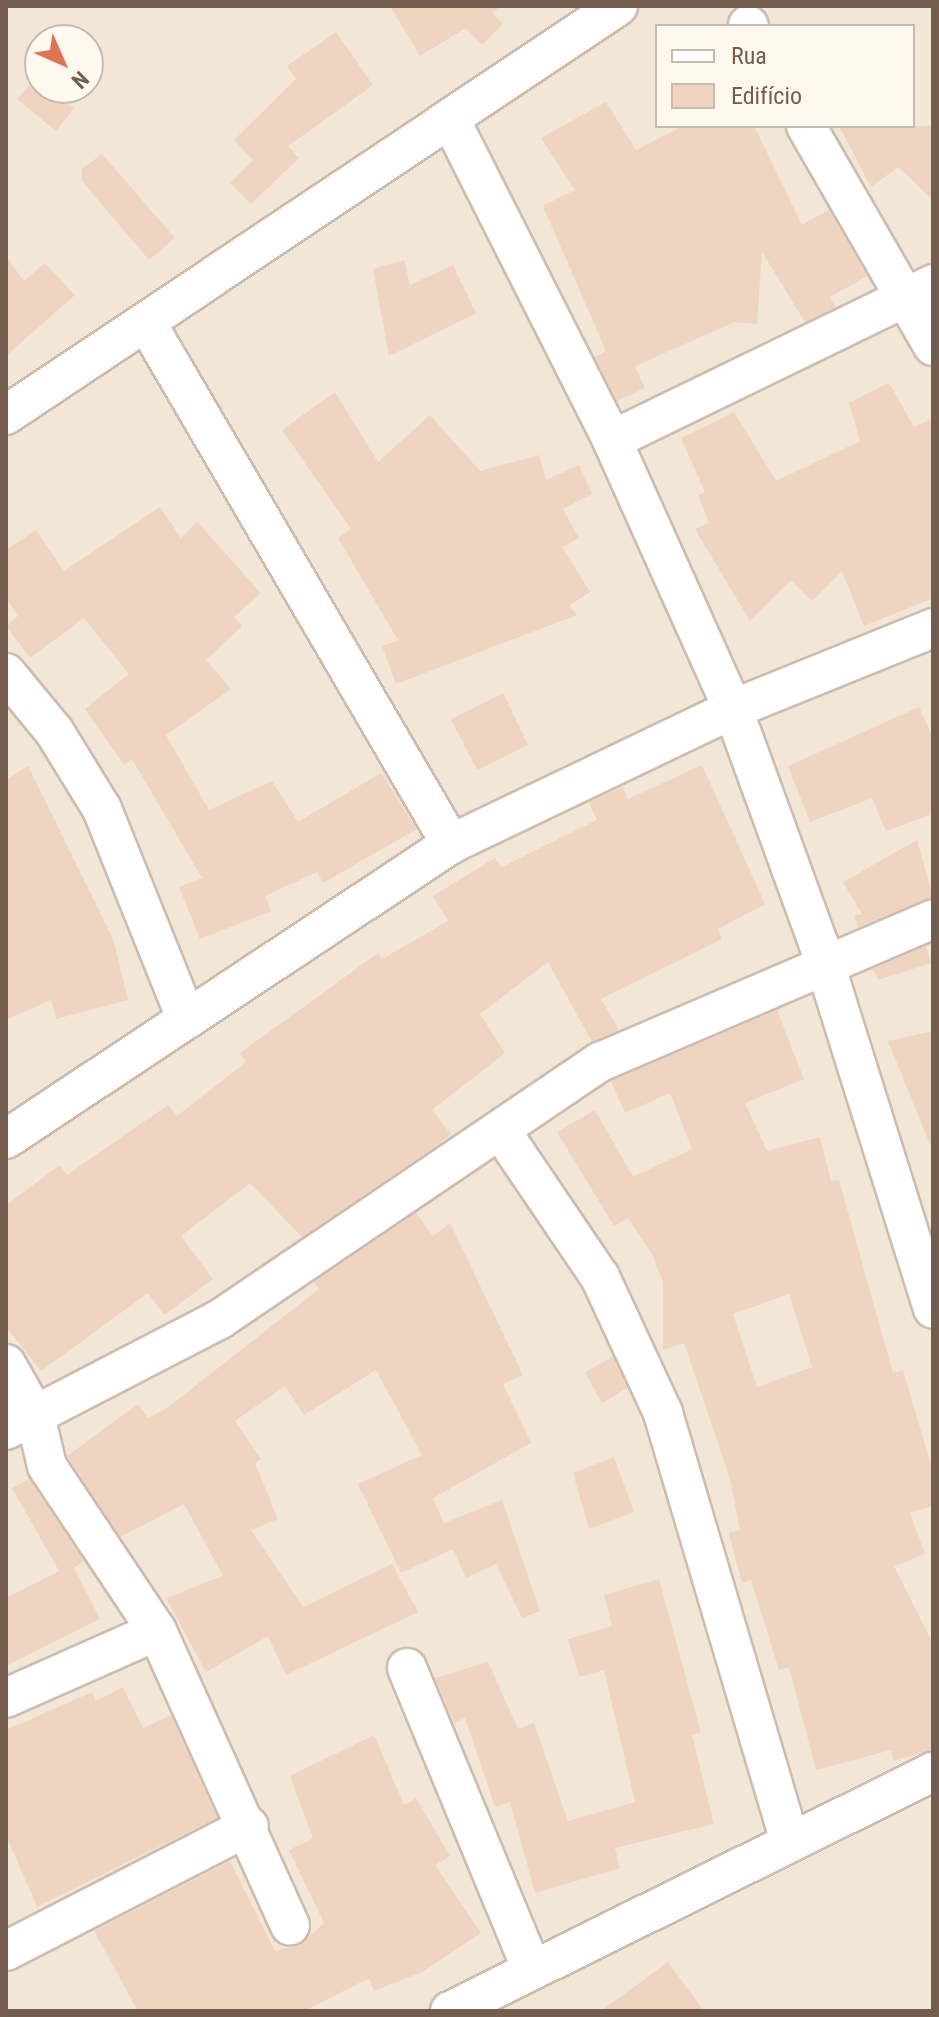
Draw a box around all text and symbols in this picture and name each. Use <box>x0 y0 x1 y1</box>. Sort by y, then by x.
north arrow <box>24 24 104 104</box>
legend <box>655 24 915 128</box>
text: Rua <box>731 42 767 70</box>
text: N <box>66 66 94 94</box>
text: Edifício <box>731 82 802 110</box>

